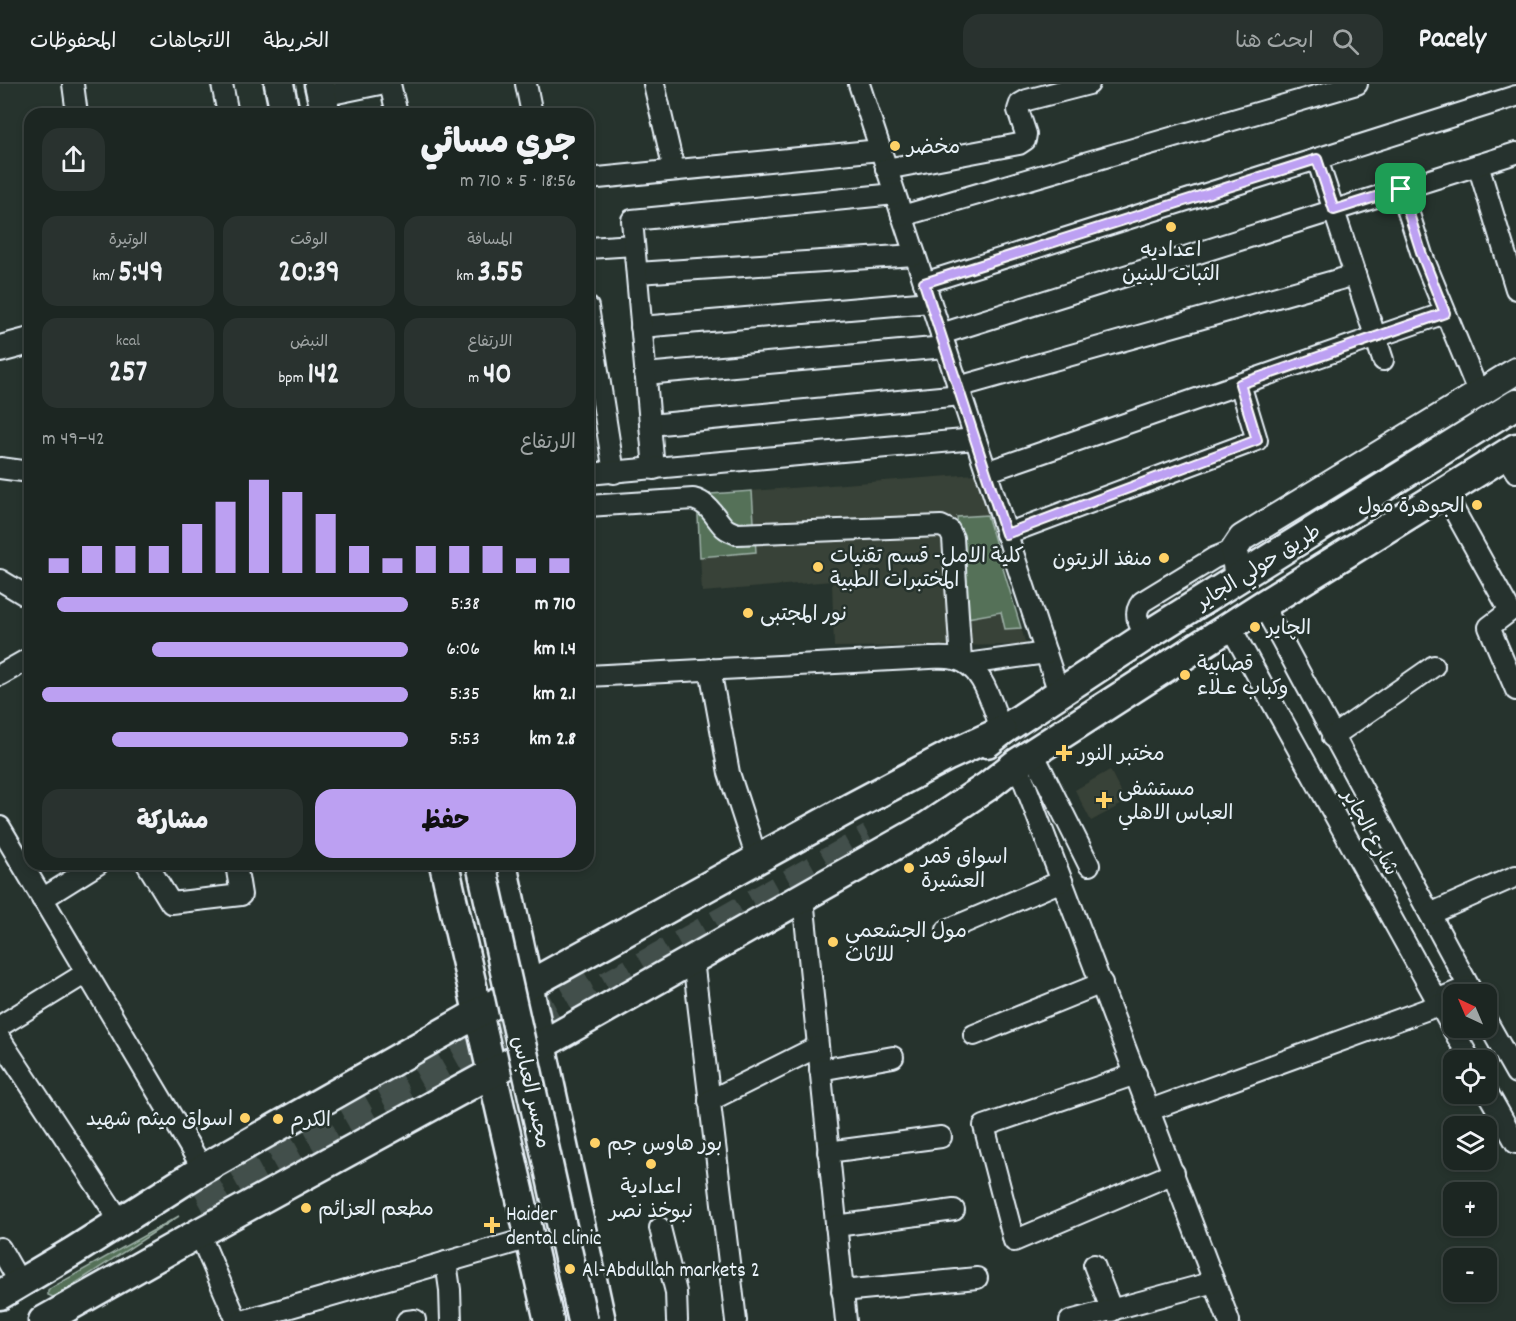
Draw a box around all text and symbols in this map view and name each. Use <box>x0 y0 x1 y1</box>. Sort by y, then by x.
search box <box>963 14 1383 68</box>
text: Pacely <box>1419 21 1486 61</box>
icon: search <box>1329 25 1362 58</box>
text: ابحث هنا <box>1235 27 1314 58</box>
text: المحفوظات <box>30 28 116 58</box>
text: الاتجاهات <box>149 28 231 58</box>
text: الخريطة <box>264 28 329 58</box>
text: جري مسائي <box>420 122 576 169</box>
button: share <box>42 128 105 191</box>
place label: مخضر <box>905 134 960 164</box>
marker: مخضر <box>888 139 902 153</box>
pin <box>1375 163 1426 214</box>
text: 18:56 · 5 × 710 m <box>460 168 576 196</box>
icon: arrive <box>1384 172 1417 205</box>
marker: اعداديه الثبات للبنين <box>1164 220 1178 234</box>
text: الوتيرة <box>109 229 147 252</box>
text: الوقت <box>290 229 328 252</box>
text: المسافة <box>467 229 513 252</box>
place label: اعداديه الثبات للبنين <box>1122 237 1220 291</box>
text: 5:49 <box>118 253 163 296</box>
text: 20:39 <box>278 253 340 296</box>
text: 3.55 <box>478 253 524 296</box>
text: /km <box>93 265 118 288</box>
text: km <box>456 265 478 288</box>
text: kcal <box>116 330 140 353</box>
text: النبض <box>290 331 328 354</box>
text: الارتفاع <box>468 331 512 354</box>
text: 257 <box>109 353 147 396</box>
text: 142 <box>307 355 340 398</box>
text: 40 <box>483 355 512 398</box>
text: bpm <box>278 367 307 390</box>
text: m <box>468 367 483 390</box>
text: 42–49 m <box>42 426 105 454</box>
text: الارتفاع <box>520 430 576 458</box>
place label: الجوهرة مول <box>1358 493 1465 523</box>
marker: الجوهرة مول <box>1470 498 1484 512</box>
street label: طريق حولي الجاير <box>1190 518 1328 621</box>
place label: كلية الامل- قسم تقنيات المختبرات الطبية <box>830 543 1024 597</box>
place label: منفذ الزيتون <box>1053 546 1152 576</box>
marker: منفذ الزيتون <box>1157 551 1171 565</box>
marker: كلية الامل- قسم تقنيات المختبرات الطبية <box>811 560 825 574</box>
text: 5:38 <box>451 591 480 619</box>
text: 710 m <box>535 591 576 619</box>
place label: نور المجتبى <box>760 601 847 631</box>
marker: نور المجتبى <box>741 606 755 620</box>
place label: الچاير <box>1265 615 1311 645</box>
marker: الچاير <box>1248 620 1262 634</box>
text: 6:06 <box>446 636 480 664</box>
text: 1.4 km <box>533 636 576 664</box>
place label: قصابية وكباب عـلاء <box>1197 651 1288 705</box>
marker: قصابية وكباب عـلاء <box>1178 668 1192 682</box>
text: 5:35 <box>449 681 480 709</box>
text: 2.1 km <box>533 681 576 709</box>
text: 5:53 <box>449 726 480 754</box>
text: 2.8 km <box>529 726 576 754</box>
place label: مختبر النور <box>1076 741 1165 771</box>
marker: مختبر النور <box>1055 744 1073 762</box>
place label: مستشفى العباس الاهلي <box>1118 776 1233 831</box>
street label: شارع الجاير <box>1331 783 1404 882</box>
button: مشاركة <box>42 789 303 858</box>
button: حفظ <box>315 789 576 858</box>
marker: مستشفى العباس الاهلي <box>1095 791 1113 809</box>
place label: اسواق قمر العشيرة <box>919 844 1008 898</box>
marker: اسواق قمر العشيرة <box>902 861 916 875</box>
place label: مول الجشعمي للاثاث <box>845 918 967 972</box>
marker: مول الجشعمي للاثاث <box>826 935 840 949</box>
north arrow <box>1443 984 1497 1038</box>
map controls <box>1443 984 1497 1302</box>
street label: مجسر العباس <box>502 1033 557 1152</box>
button: locate <box>1443 1050 1497 1104</box>
place label: اسواق ميثم شهيد <box>86 1106 233 1136</box>
place label: الكرم <box>290 1107 331 1137</box>
marker: اسواق ميثم شهيد <box>238 1111 252 1125</box>
marker: الكرم <box>271 1112 285 1126</box>
button: layers <box>1443 1116 1497 1170</box>
place label: بور هاوس جم <box>607 1131 722 1161</box>
marker: بور هاوس جم <box>588 1136 602 1150</box>
marker: اعدادية نبوخذ نصر <box>644 1157 658 1171</box>
place label: اعدادية نبوخذ نصر <box>607 1174 693 1228</box>
button: + <box>1443 1182 1497 1236</box>
place label: مطعم العزائم <box>318 1196 434 1226</box>
marker: مطعم العزائم <box>299 1201 313 1215</box>
place label: Haider dental clinic <box>506 1201 601 1255</box>
marker: Haider dental clinic <box>483 1216 501 1234</box>
button: − <box>1443 1248 1497 1302</box>
place label: Al-Abdullah markets 2 <box>582 1257 760 1287</box>
marker: Al-Abdullah markets 2 <box>563 1262 577 1276</box>

